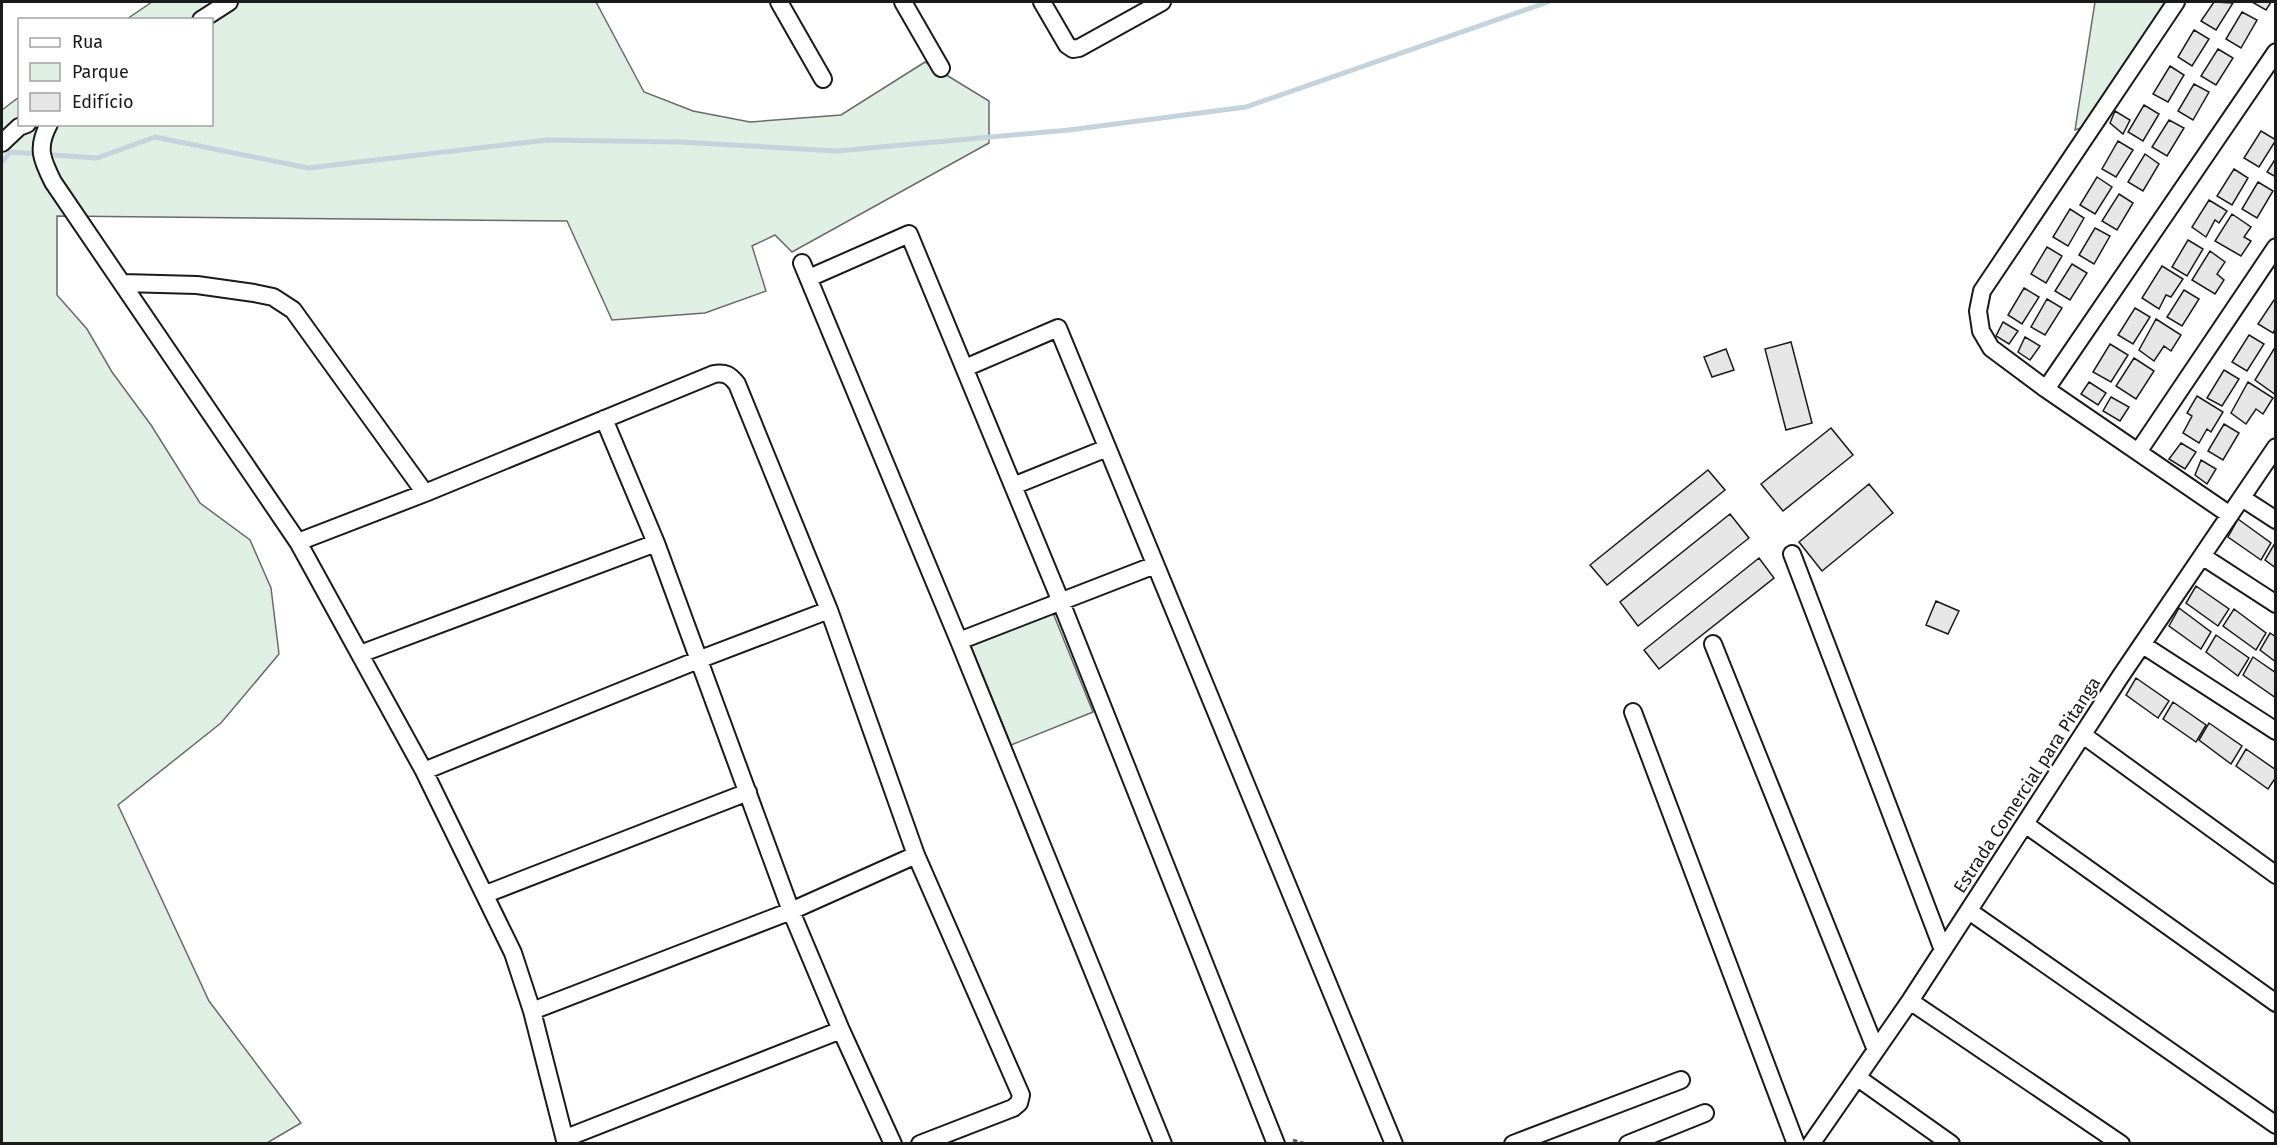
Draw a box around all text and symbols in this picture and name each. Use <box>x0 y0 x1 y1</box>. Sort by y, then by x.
legend <box>18 18 213 126</box>
text: Rua <box>72 31 103 53</box>
text: Parque <box>72 61 129 83</box>
text: Edifício <box>72 91 134 113</box>
street label: Estrada Comercial para Pitanga <box>1949 673 2105 897</box>

